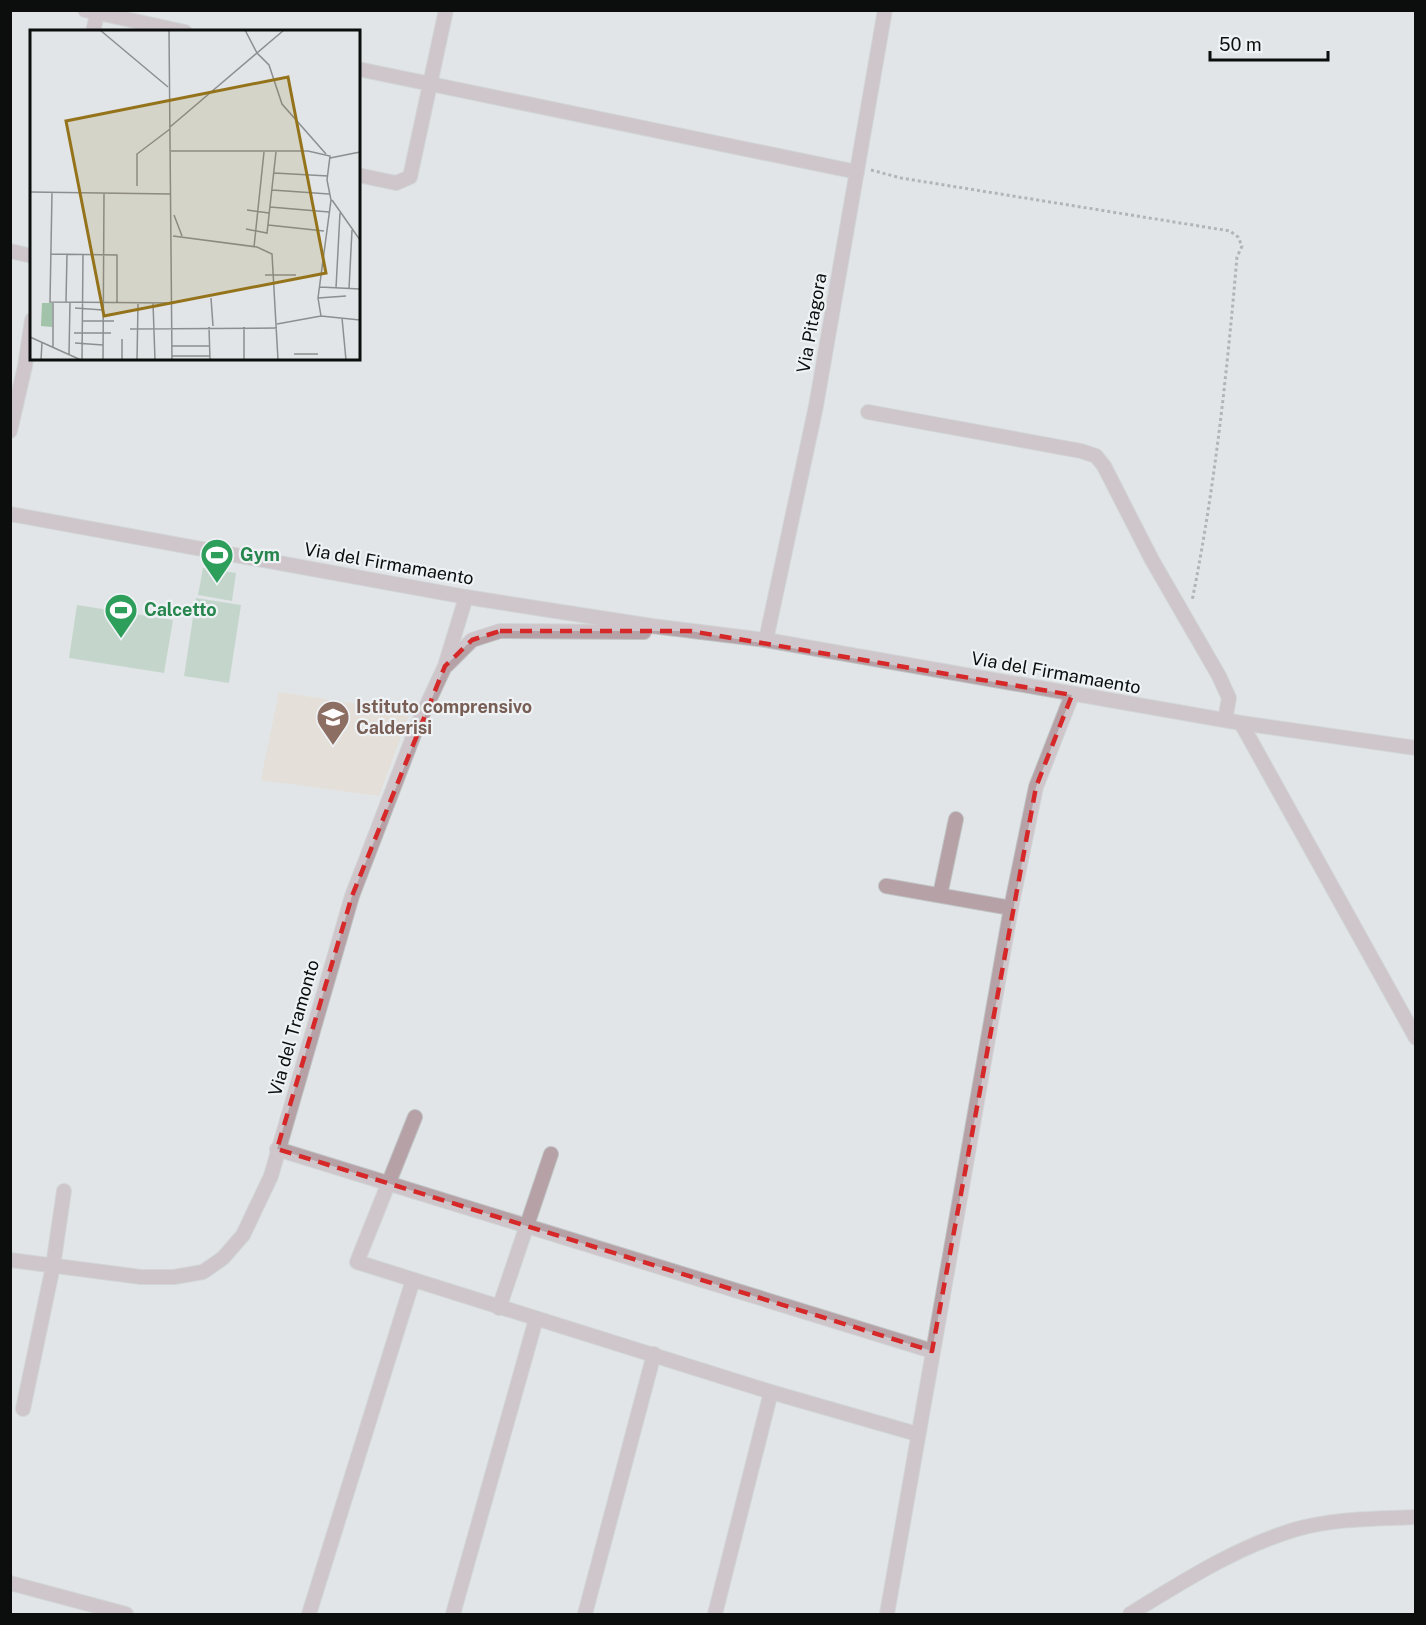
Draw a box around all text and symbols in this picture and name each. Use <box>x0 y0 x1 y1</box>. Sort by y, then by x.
scale bar <box>1210 24 1328 62</box>
inset map <box>30 30 360 360</box>
text: 50 m <box>1219 34 1262 55</box>
street label: Via Pitagora <box>792 271 831 375</box>
sports icon: Gym <box>199 537 235 584</box>
street label: Via del Firmamaento <box>303 538 476 589</box>
place label: Gym <box>240 544 280 565</box>
sports icon: Calcetto <box>103 592 139 639</box>
place label: Calcetto <box>144 599 217 620</box>
street label: Via del Firmamaento <box>970 647 1143 698</box>
place label: Istituto comprensivo Calderisi <box>356 696 532 738</box>
school or university icon: Istituto comprensivo Calderisi <box>315 699 351 746</box>
street label: Via del Tramonto <box>264 957 323 1098</box>

